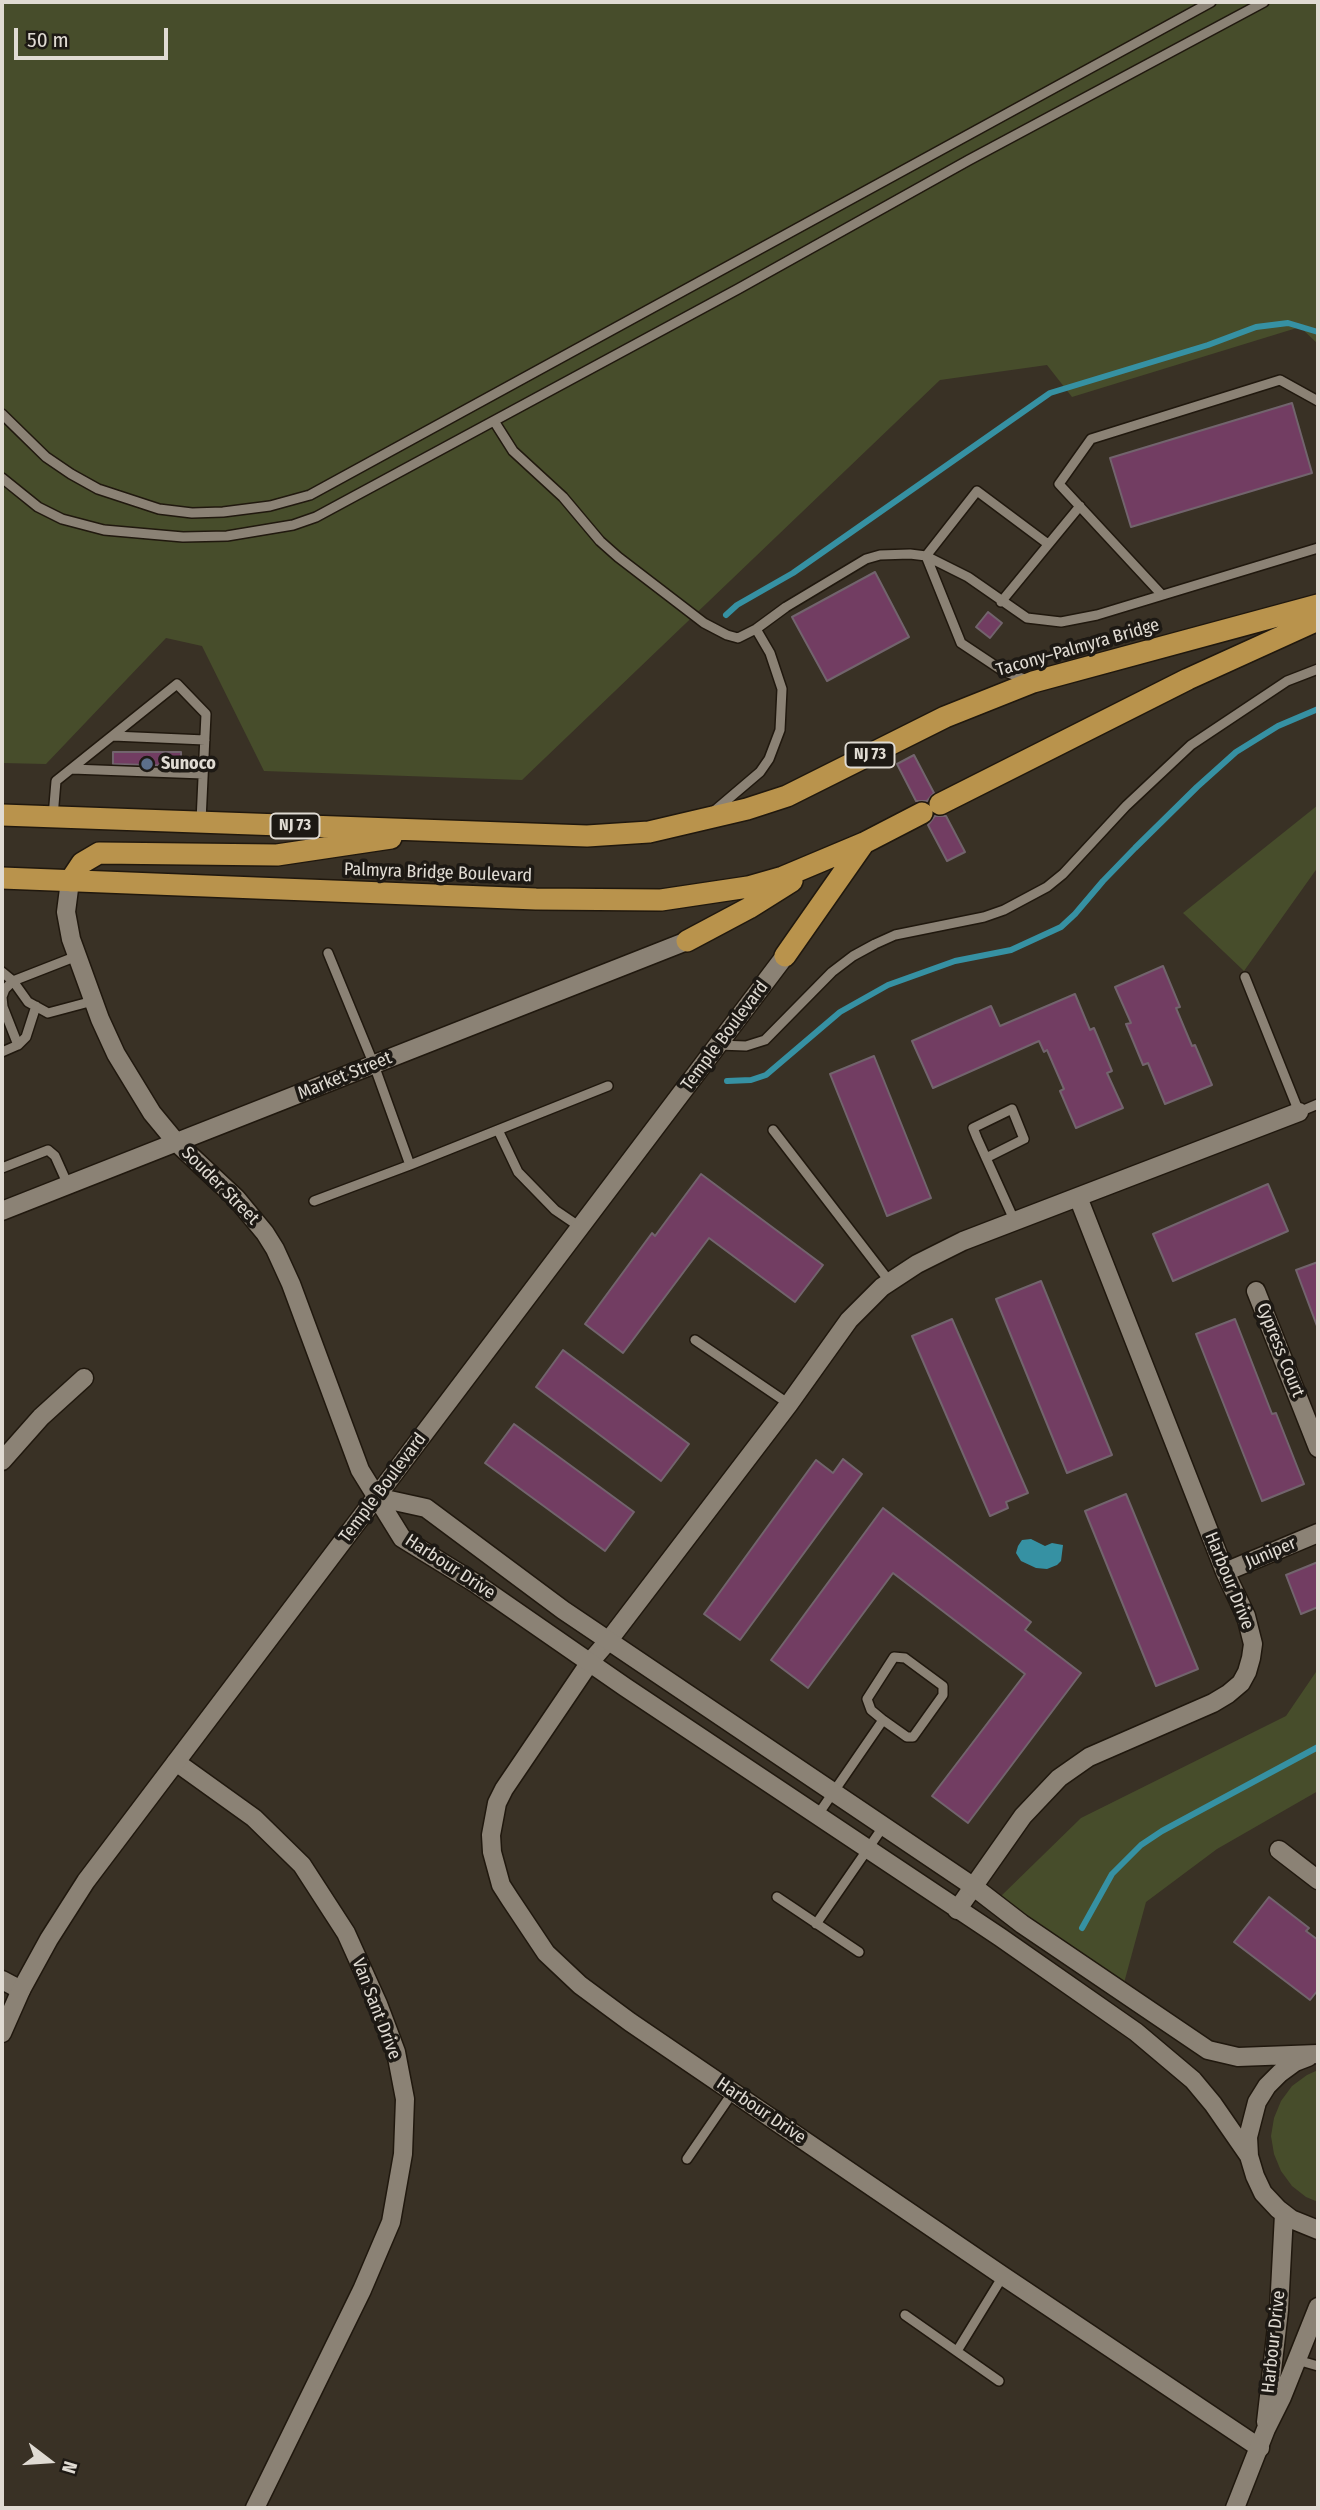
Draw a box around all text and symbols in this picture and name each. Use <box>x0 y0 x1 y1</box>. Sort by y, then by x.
scale bar <box>18 14 172 58</box>
text: 50 m <box>27 27 69 53</box>
street label: Tacony–Palmyra Bridge <box>994 614 1162 682</box>
road number: NJ 73 <box>846 742 894 768</box>
place label: Sunoco <box>161 753 216 775</box>
marker: Sunoco <box>139 756 155 772</box>
road number: NJ 73 <box>270 814 320 838</box>
street label: Palmyra Bridge Boulevard <box>344 859 532 887</box>
street label: Temple Boulevard <box>677 977 773 1095</box>
street label: Market Street <box>295 1047 395 1105</box>
street label: Souder Street <box>177 1143 263 1229</box>
street label: Cypress Court <box>1251 1300 1309 1400</box>
street label: Temple Boulevard <box>335 1429 431 1547</box>
street label: Harbour Drive <box>1200 1529 1258 1633</box>
street label: Harbour Drive <box>401 1530 499 1604</box>
street label: Juniper <box>1242 1533 1300 1573</box>
street label: Van Sant Drive <box>347 1955 405 2063</box>
street label: Harbour Drive <box>712 2073 810 2149</box>
street label: Harbour Drive <box>1258 2290 1290 2394</box>
north arrow <box>14 2426 84 2496</box>
text: N <box>57 2458 82 2476</box>

